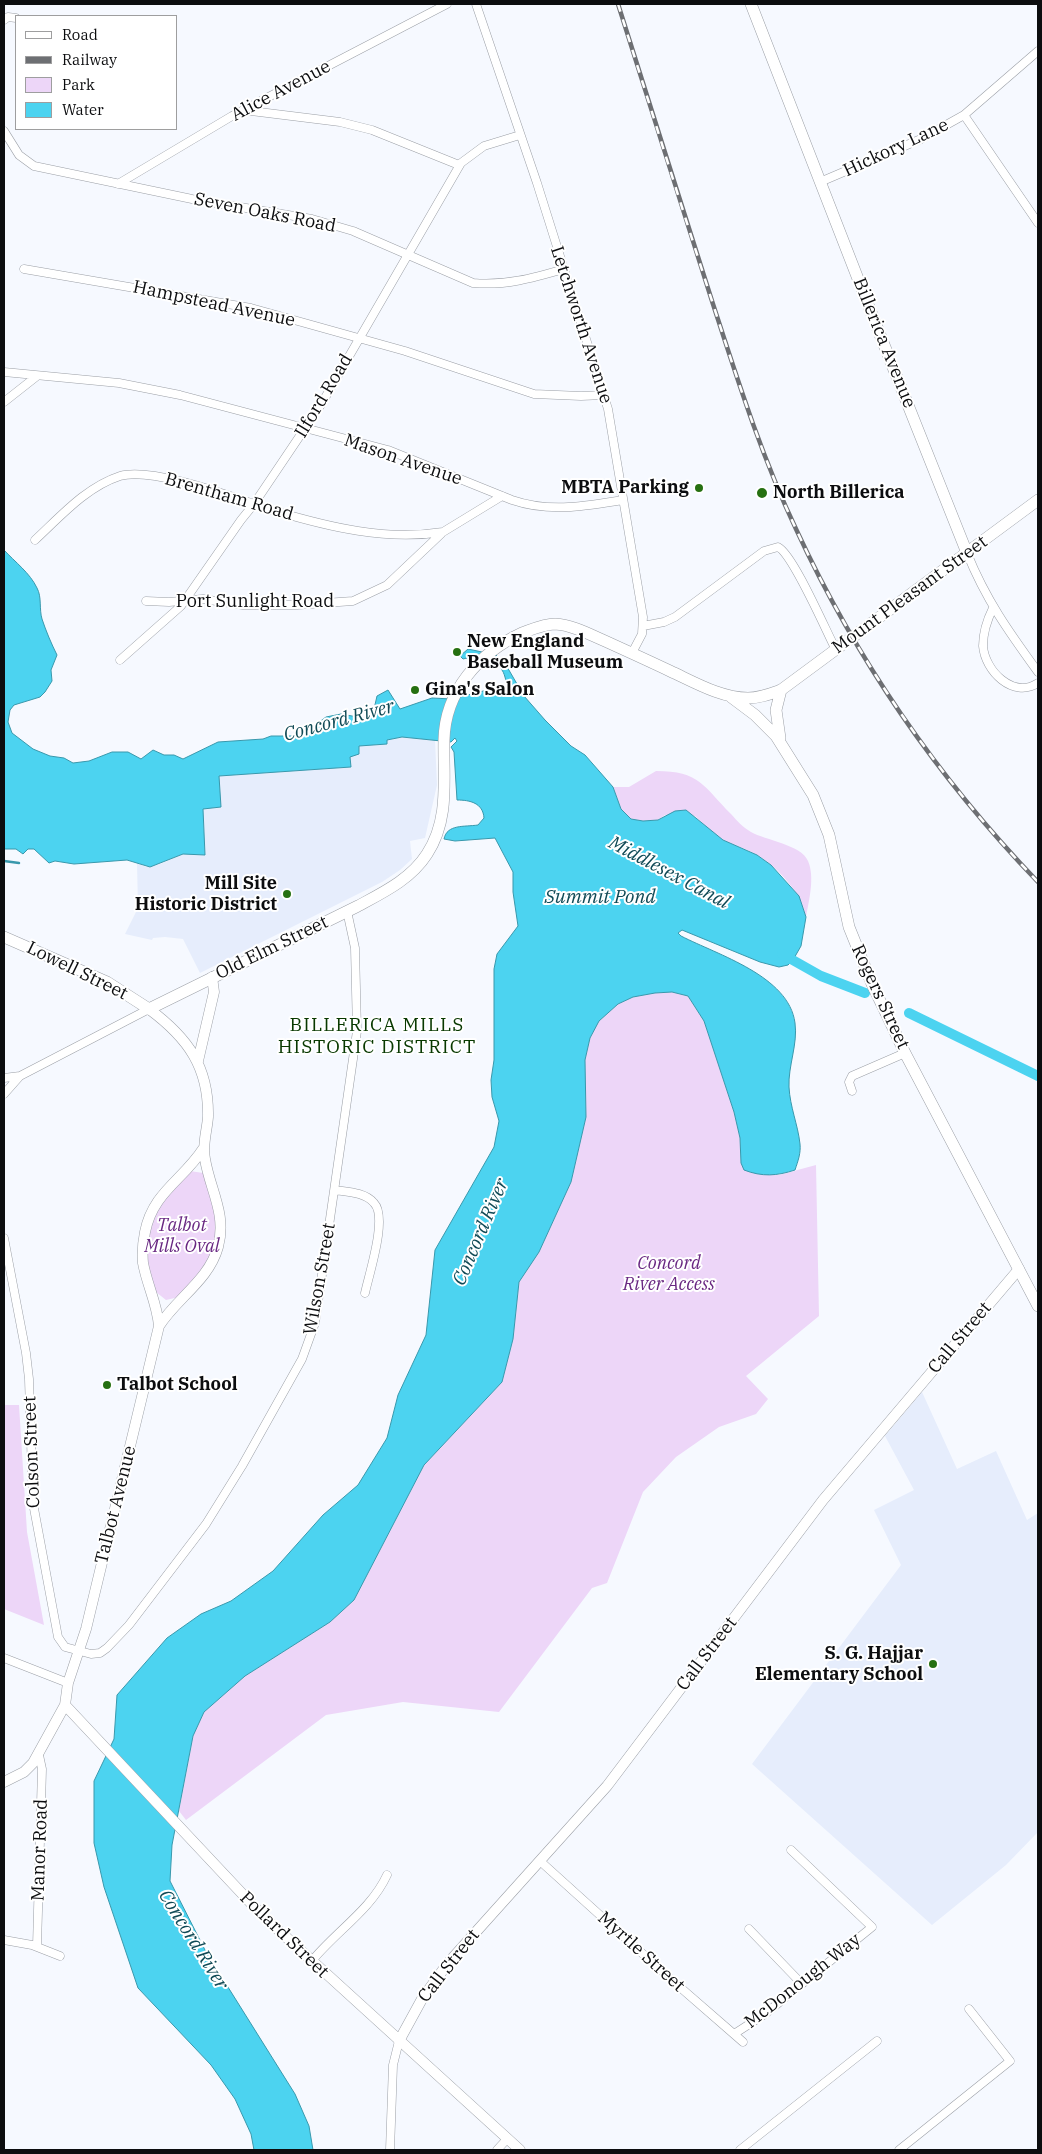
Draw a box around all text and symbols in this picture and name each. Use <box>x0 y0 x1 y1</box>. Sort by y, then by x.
legend <box>15 15 178 130</box>
text: Road <box>62 25 98 44</box>
text: Railway <box>62 50 117 69</box>
street label: Alice Avenue <box>228 56 334 126</box>
text: Park <box>62 75 95 94</box>
text: Water <box>62 100 104 119</box>
street label: Hickory Lane <box>840 114 952 182</box>
street label: Seven Oaks Road <box>192 189 338 237</box>
street label: Letchworth Avenue <box>545 244 617 406</box>
street label: Billerica Avenue <box>848 275 920 411</box>
street label: Hampstead Avenue <box>131 276 297 332</box>
street label: Ilford Road <box>291 350 357 442</box>
street label: Mason Avenue <box>341 430 465 490</box>
street label: Brentham Road <box>162 468 296 526</box>
place label: MBTA Parking <box>561 477 689 499</box>
marker: MBTA Parking <box>693 482 705 494</box>
place label: North Billerica <box>773 482 905 504</box>
marker: North Billerica <box>755 486 769 500</box>
street label: Mount Pleasant Street <box>828 531 992 659</box>
street label: Port Sunlight Road <box>176 591 334 613</box>
place label: New England Baseball Museum <box>467 631 623 674</box>
marker: New England Baseball Museum <box>451 646 463 658</box>
place label: Gina's Salon <box>425 679 534 701</box>
marker: Gina's Salon <box>409 684 421 696</box>
water label: Concord River <box>281 695 397 747</box>
water label: Middlesex Canal <box>605 832 733 914</box>
place label: Mill Site Historic District <box>135 873 277 916</box>
water label: Summit Pond <box>544 887 656 909</box>
marker: Mill Site Historic District <box>281 888 293 900</box>
street label: Old Elm Street <box>212 912 332 984</box>
street label: Lowell Street <box>23 937 131 1005</box>
street label: Rogers Street <box>846 941 914 1053</box>
district label: BILLERICA MILLS HISTORIC DISTRICT <box>276 1015 478 1059</box>
water label: Concord River <box>448 1175 514 1289</box>
park label: Talbot Mills Oval <box>144 1215 220 1258</box>
street label: Wilson Street <box>300 1221 340 1337</box>
park label: Concord River Access <box>623 1253 715 1296</box>
street label: Call Street <box>924 1298 996 1378</box>
place label: Talbot School <box>117 1374 238 1396</box>
marker: Talbot School <box>101 1379 113 1391</box>
street label: Colson Street <box>19 1396 45 1508</box>
street label: Talbot Avenue <box>91 1444 141 1566</box>
street label: Call Street <box>672 1613 742 1695</box>
place label: S. G. Hajjar Elementary School <box>755 1643 923 1686</box>
marker: S. G. Hajjar Elementary School <box>927 1658 939 1670</box>
street label: Manor Road <box>27 1799 53 1901</box>
water label: Concord River <box>153 1886 233 1994</box>
street label: Pollard Street <box>235 1887 333 1983</box>
street label: Myrtle Street <box>593 1907 689 1997</box>
street label: Call Street <box>414 1925 484 2007</box>
street label: McDonough Way <box>741 1929 865 2033</box>

